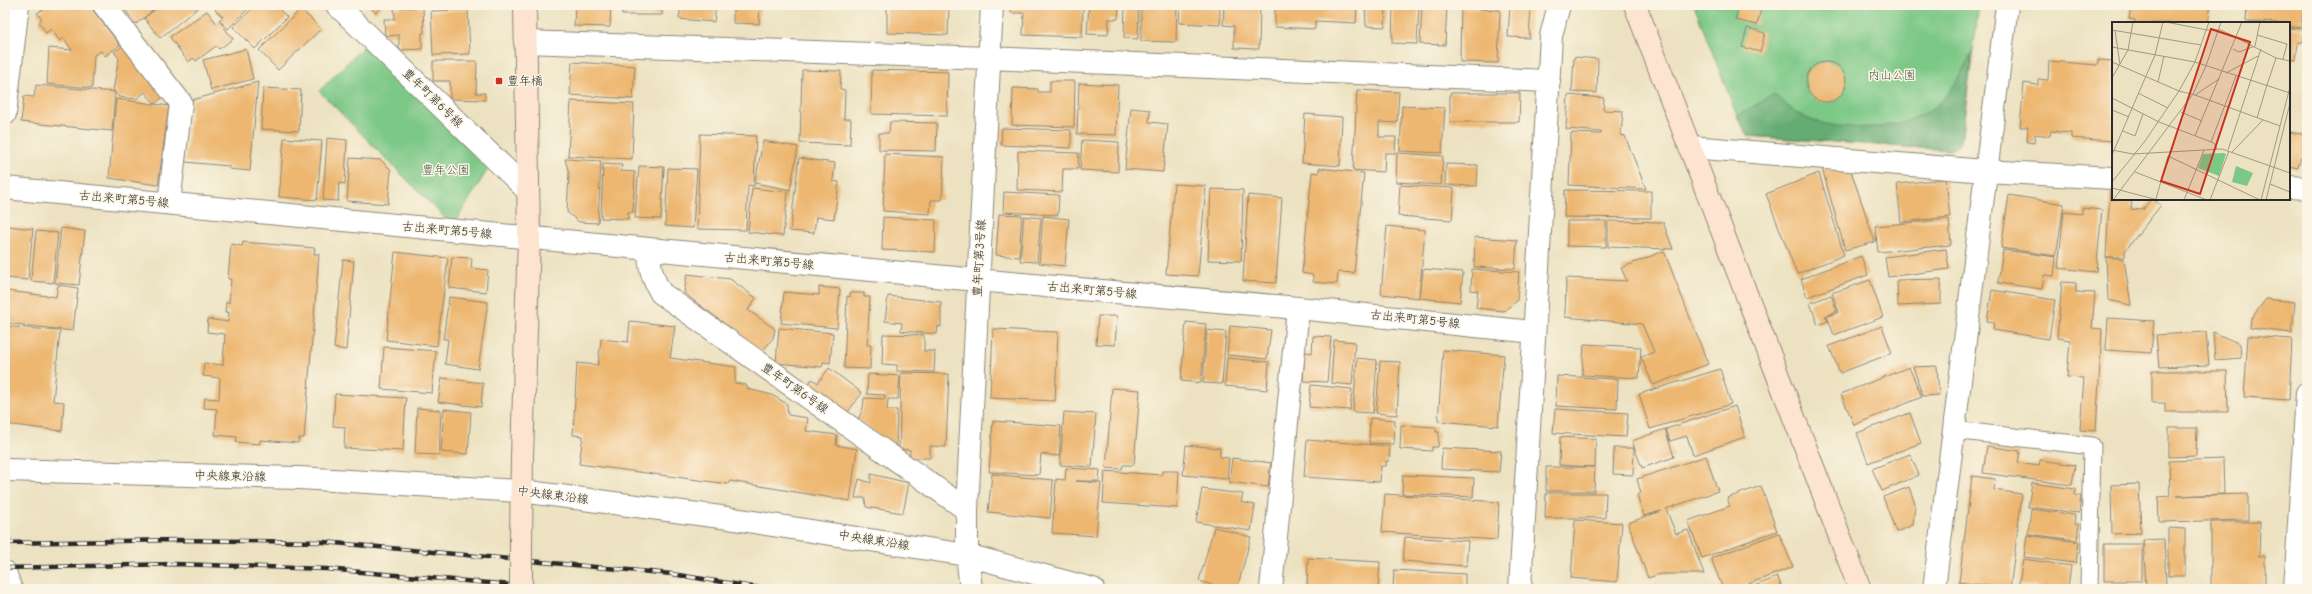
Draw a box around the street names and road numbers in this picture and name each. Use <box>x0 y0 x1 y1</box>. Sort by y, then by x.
street label: 豊年町第6号線 <box>400 66 466 130</box>
street label: 古出来町第5号線 <box>78 188 170 210</box>
street label: 古出来町第5号線 <box>401 219 493 241</box>
street label: 豊年町第3号線 <box>970 219 988 297</box>
street label: 古出来町第5号線 <box>723 250 815 272</box>
street label: 古出来町第5号線 <box>1046 279 1138 301</box>
street label: 古出来町第5号線 <box>1369 307 1461 331</box>
street label: 豊年町第6号線 <box>759 360 831 416</box>
street label: 中央線東沿線 <box>194 468 266 484</box>
street label: 中央線東沿線 <box>516 484 590 506</box>
street label: 中央線東沿線 <box>837 527 911 553</box>

